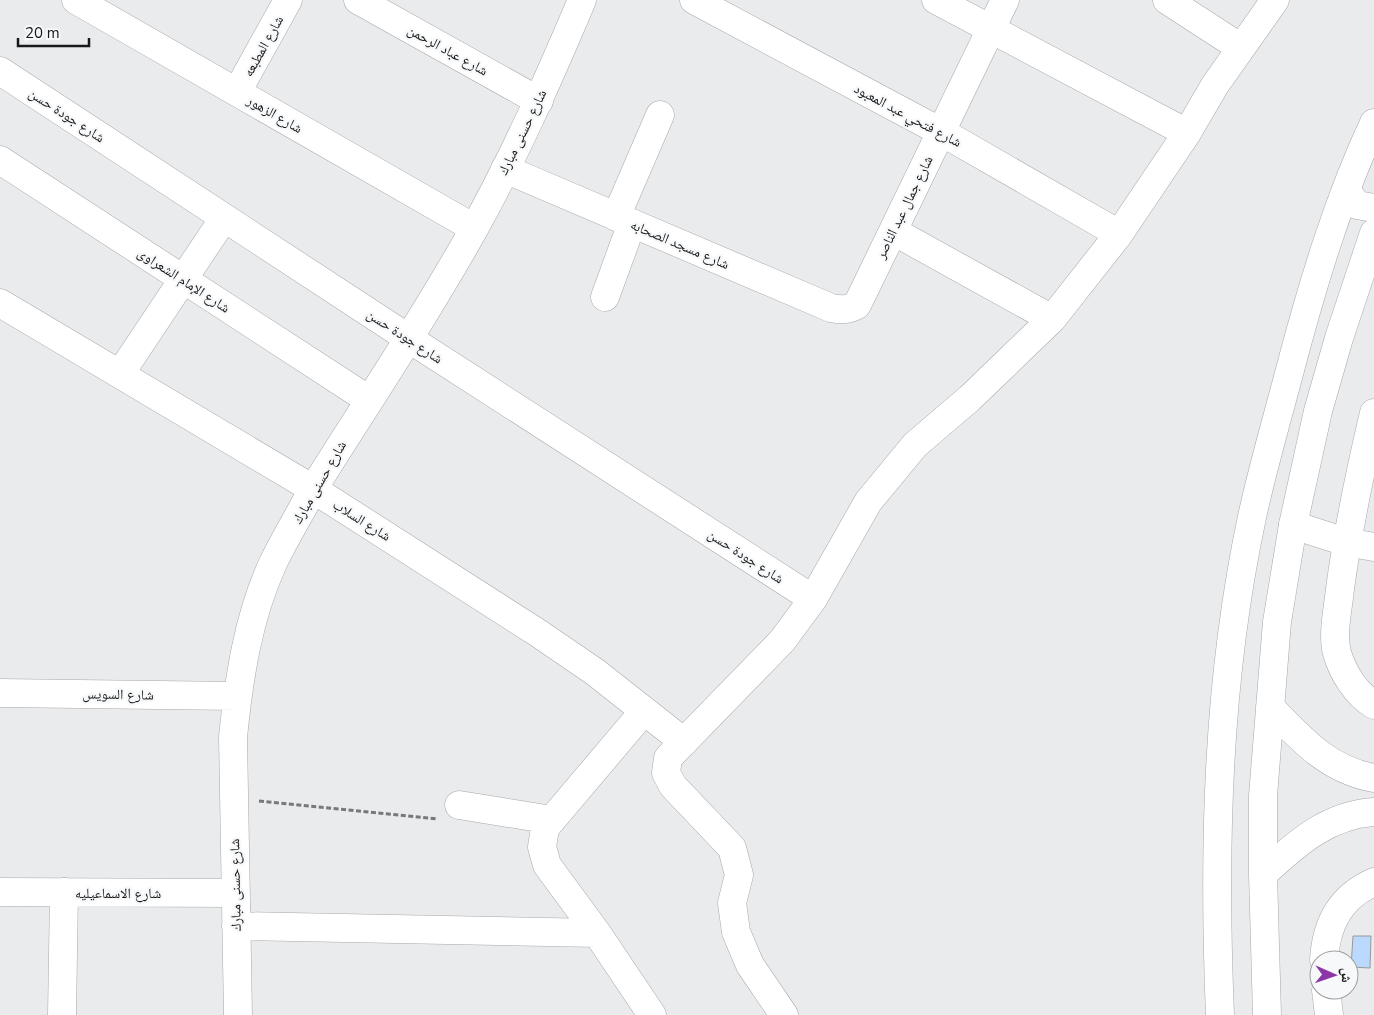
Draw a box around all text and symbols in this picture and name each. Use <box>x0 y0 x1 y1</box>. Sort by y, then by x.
street label: شارع المطبعه <box>239 12 288 80</box>
scale bar <box>18 15 89 47</box>
street label: شارع عباد الرحمن <box>404 21 491 80</box>
text: 20 m <box>25 23 60 43</box>
street label: شارع فتحي عبد المعبود <box>850 79 965 153</box>
street label: شارع جودة حسن <box>25 84 108 147</box>
street label: شارع حسنى مبارك <box>494 86 551 178</box>
street label: شارع الزهور <box>243 90 306 138</box>
street label: شارع جمال عبد الناصر <box>871 153 938 263</box>
street label: شارع مسجد الصحابه <box>627 215 732 274</box>
street label: شارع الإمام الشعراوى <box>134 243 234 317</box>
street label: شارع جودة حسن <box>363 305 446 368</box>
street label: شارع حسنى مبارك <box>288 437 351 527</box>
street label: شارع السلاب <box>329 495 394 546</box>
street label: شارع جودة حسن <box>704 525 787 588</box>
street label: شارع السويس <box>82 684 154 705</box>
street label: شارع حسنى مبارك <box>225 838 246 932</box>
street label: شارع الاسماعيليه <box>75 884 161 903</box>
north arrow <box>1309 950 1359 1000</box>
text: ش <box>1337 968 1356 983</box>

